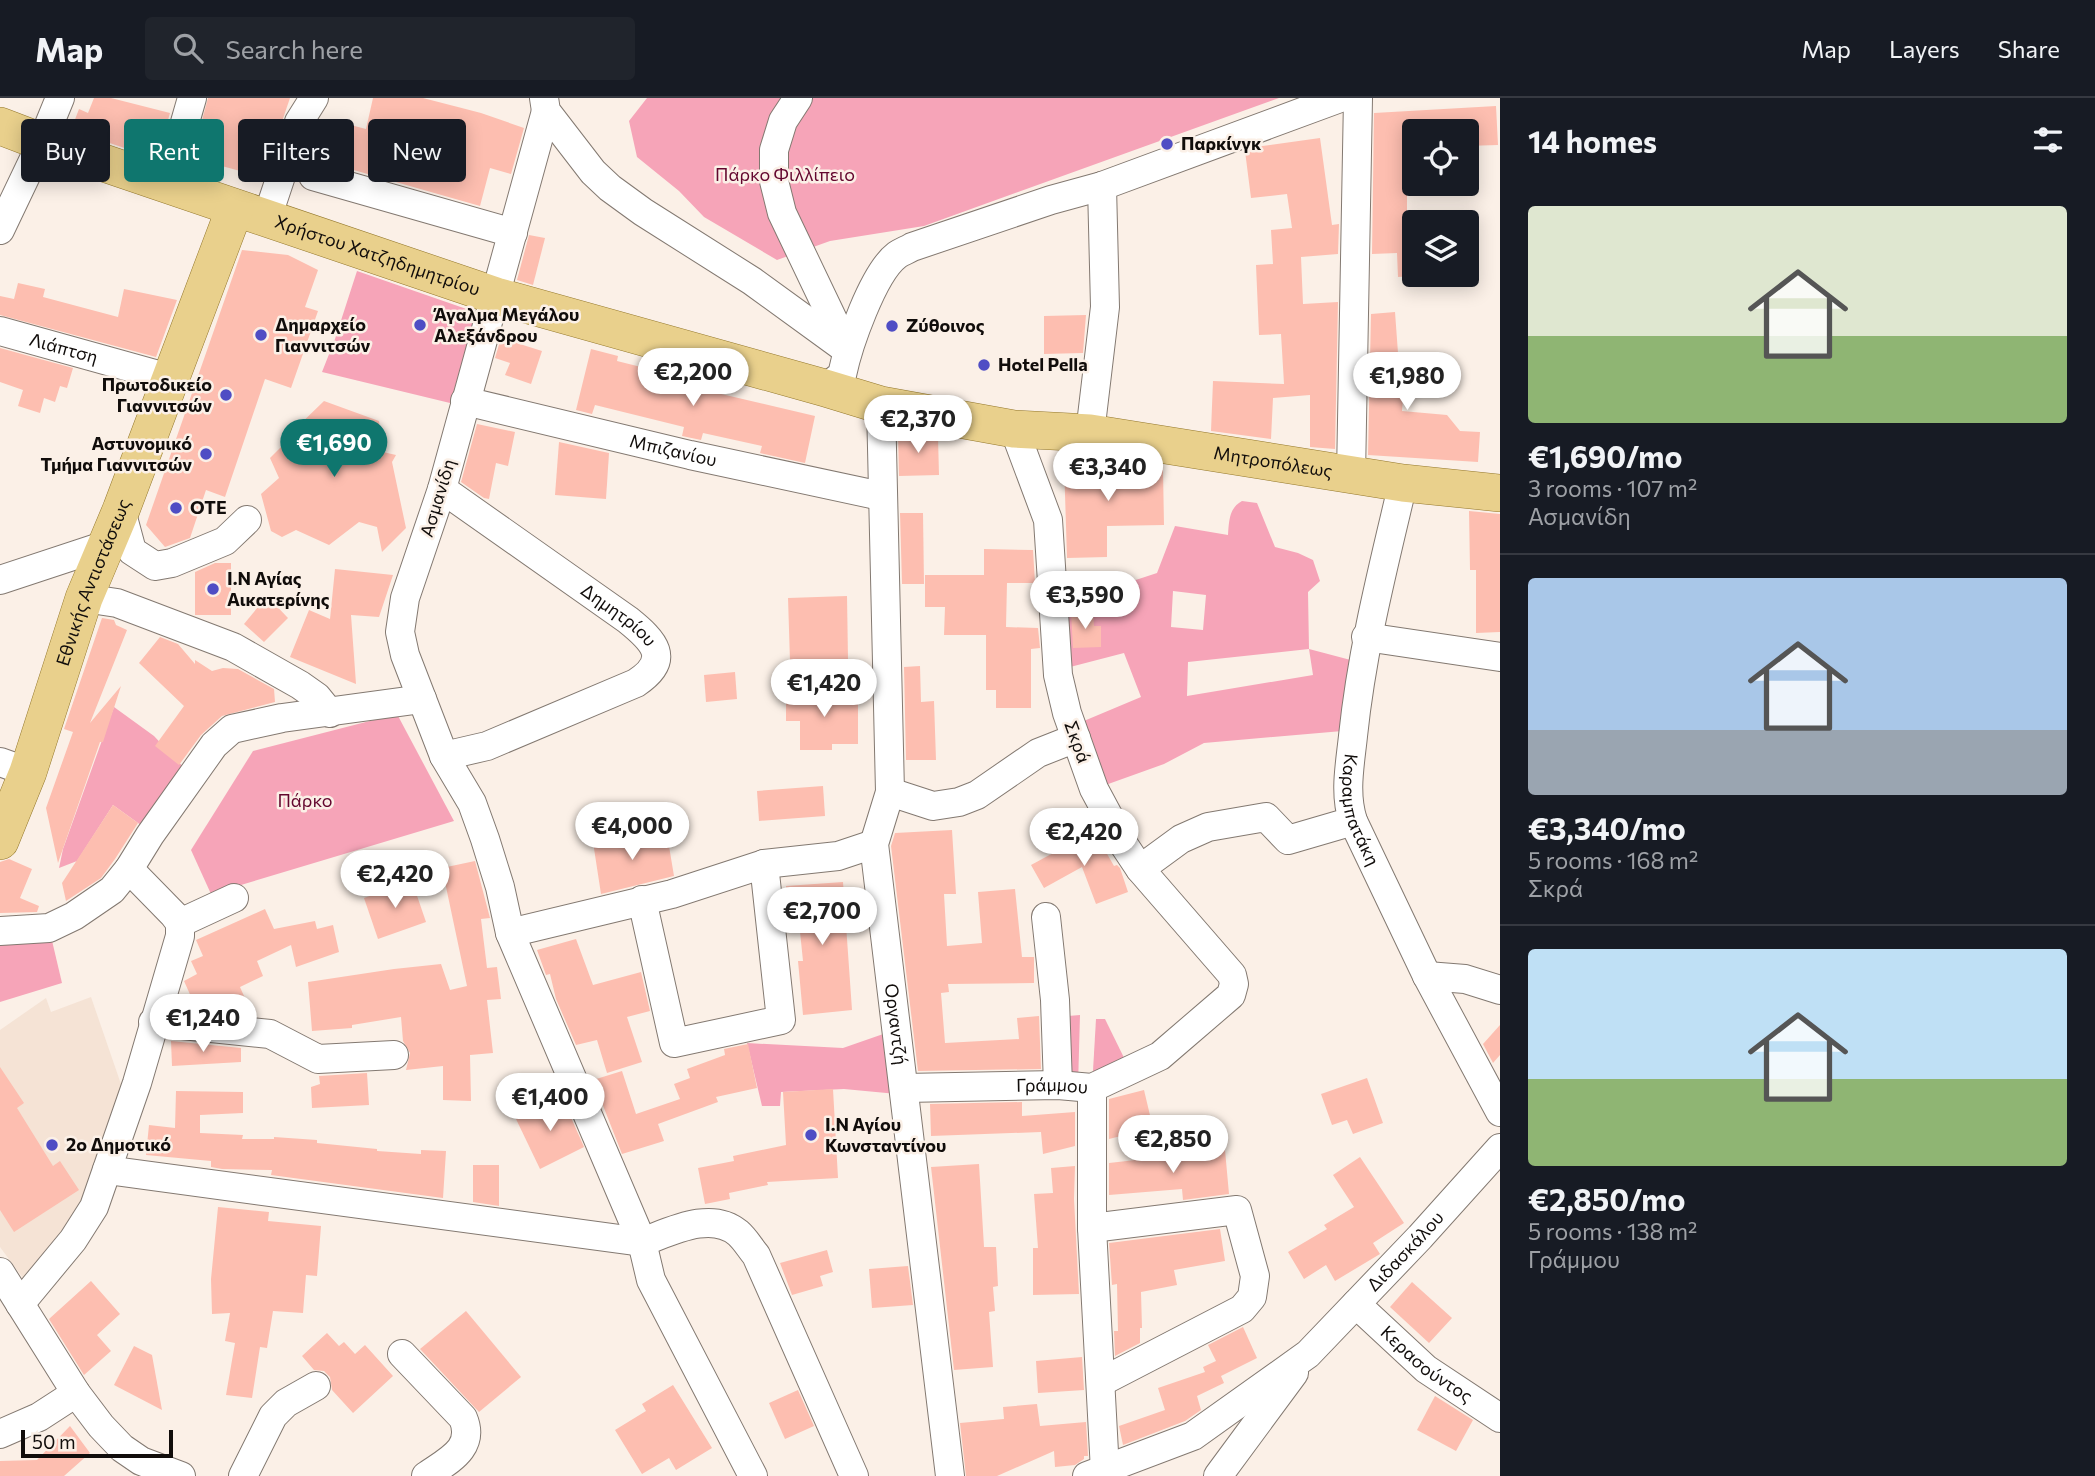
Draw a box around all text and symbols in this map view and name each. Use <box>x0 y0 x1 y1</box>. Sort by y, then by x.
search box <box>145 17 635 80</box>
text: Map <box>35 28 103 69</box>
icon: search <box>169 29 207 67</box>
text: Search here <box>225 33 363 64</box>
text: Map <box>1802 34 1851 63</box>
text: Layers <box>1889 34 1960 63</box>
text: Share <box>1998 34 2060 63</box>
chip: Buy <box>21 119 110 182</box>
chip: Rent <box>124 119 224 182</box>
chip: Filters <box>238 119 354 182</box>
chip: New <box>368 119 466 182</box>
map controls <box>1402 119 1479 287</box>
button: locate <box>1402 119 1479 196</box>
icon: filters <box>2029 121 2067 159</box>
text: 14 homes <box>1528 122 1657 159</box>
place label: Παρκίνγκ <box>1181 132 1262 154</box>
marker: Παρκίνγκ <box>1159 136 1175 152</box>
park label: Πάρκο Φιλλίπειο <box>715 163 855 185</box>
street label: Χρήστου Χατζηδημητρίου <box>272 210 483 300</box>
button: layers <box>1402 210 1479 287</box>
icon: home <box>1735 251 1861 377</box>
place label: Άγαλμα Μεγάλου Αλεξάνδρου <box>433 303 579 346</box>
place label: Δημαρχείο Γιαννιτσών <box>275 313 371 356</box>
place label: Ζύθοινος <box>906 314 985 336</box>
marker: Άγαλμα Μεγάλου Αλεξάνδρου <box>412 317 428 333</box>
marker: Ζύθοινος <box>884 318 900 334</box>
marker: Δημαρχείο Γιαννιτσών <box>253 327 269 343</box>
street label: Λιάπτση <box>27 328 101 368</box>
pin: €2,200 <box>636 348 750 408</box>
pin: €1,980 <box>1350 352 1464 412</box>
place label: Hotel Pella <box>998 353 1088 375</box>
text: €2,200 <box>654 357 732 385</box>
marker: Hotel Pella <box>976 357 992 373</box>
text: €1,980 <box>1369 361 1445 389</box>
place label: Πρωτοδικείο Γιαννιτσών <box>102 373 212 416</box>
marker: Πρωτοδικείο Γιαννιτσών <box>218 387 234 403</box>
pin: €2,370 <box>861 396 975 455</box>
text: €2,370 <box>880 404 956 432</box>
pin: €1,690 <box>277 420 391 479</box>
text: €1,690 <box>296 428 372 456</box>
street label: Μπιζανίου <box>628 429 719 470</box>
place label: Αστυνομικό Τμήμα Γιαννιτσών <box>41 432 192 475</box>
text: €1,690/mo <box>1528 437 1682 474</box>
street label: Μητροπόλεως <box>1212 441 1334 482</box>
pin: €3,340 <box>1051 444 1165 503</box>
marker: Αστυνομικό Τμήμα Γιαννιτσών <box>198 446 214 462</box>
text: €3,340 <box>1069 452 1147 480</box>
street label: Ασμανίδη <box>415 456 459 539</box>
text: 3 rooms · 107 m² <box>1528 474 1697 502</box>
street label: Εθνικής Αντιστάσεως <box>51 495 134 669</box>
place label: ΟΤΕ <box>190 496 227 518</box>
marker: ΟΤΕ <box>168 500 184 516</box>
text: Ασμανίδη <box>1528 502 1631 530</box>
place label: Ι.Ν Αγίας Αικατερίνης <box>227 567 330 610</box>
pin: €3,590 <box>1028 572 1142 631</box>
street label: Δημητρίου <box>577 578 662 650</box>
text: €3,590 <box>1046 580 1124 608</box>
marker: Ι.Ν Αγίας Αικατερίνης <box>205 581 221 597</box>
icon: home <box>1735 623 1861 749</box>
pin: €1,420 <box>767 660 881 719</box>
text: €1,420 <box>787 668 861 696</box>
street label: Σκρά <box>1060 718 1096 766</box>
street label: Καραμπατάκη <box>1338 752 1385 869</box>
park label: Πάρκο <box>277 789 333 811</box>
pin: €4,000 <box>575 802 689 862</box>
pin: €2,420 <box>1027 808 1141 868</box>
text: €3,340/mo <box>1528 809 1686 846</box>
text: €4,000 <box>591 811 673 839</box>
text: €2,420 <box>1045 817 1123 845</box>
text: 5 rooms · 168 m² <box>1528 846 1698 874</box>
pin: €2,420 <box>338 850 452 910</box>
text: €2,420 <box>356 859 434 887</box>
text: Σκρά <box>1528 874 1583 902</box>
pin: €2,700 <box>765 888 879 947</box>
text: €2,700 <box>783 896 861 924</box>
street label: Οργαντζή <box>881 982 912 1066</box>
icon: home <box>1735 994 1861 1120</box>
pin: €1,240 <box>146 995 260 1054</box>
text: €1,240 <box>166 1003 240 1031</box>
street label: Γράμμου <box>1016 1073 1089 1098</box>
pin: €1,400 <box>493 1074 607 1133</box>
text: €1,400 <box>512 1082 588 1110</box>
place label: Ι.Ν Αγίου Κωνσταντίνου <box>825 1113 946 1156</box>
pin: €2,850 <box>1116 1116 1230 1175</box>
text: €2,850 <box>1134 1124 1212 1152</box>
marker: Ι.Ν Αγίου Κωνσταντίνου <box>803 1127 819 1143</box>
place label: 2ο Δημοτικό <box>66 1133 171 1155</box>
marker: 2ο Δημοτικό <box>44 1137 60 1153</box>
text: €2,850/mo <box>1528 1180 1685 1217</box>
street label: Διδασκάλου <box>1362 1206 1448 1296</box>
text: 5 rooms · 138 m² <box>1528 1217 1697 1245</box>
text: Γράμμου <box>1528 1245 1620 1273</box>
street label: Κερασούντος <box>1376 1321 1477 1407</box>
scale bar <box>21 1427 173 1459</box>
text: 50 m <box>32 1430 76 1453</box>

